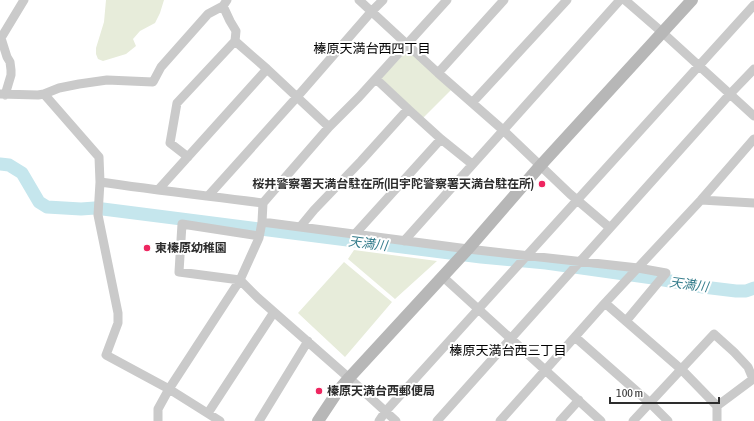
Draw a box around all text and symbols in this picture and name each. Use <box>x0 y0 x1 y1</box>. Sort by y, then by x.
district label: 榛原天満台西四丁目 <box>313 41 431 56</box>
place label: 桜井警察署天満台駐在所(旧宇陀警察署天満台駐在所) <box>252 177 534 191</box>
marker: 桜井警察署天満台駐在所(旧宇陀警察署天満台駐在所) <box>537 179 547 189</box>
water label: 天満川 <box>348 234 390 254</box>
place label: 東榛原幼稚園 <box>155 241 227 255</box>
marker: 東榛原幼稚園 <box>142 243 152 253</box>
water label: 天満川 <box>669 274 711 295</box>
district label: 榛原天満台西三丁目 <box>449 343 567 358</box>
scale bar <box>610 379 719 405</box>
place label: 榛原天満台西郵便局 <box>327 384 435 398</box>
marker: 榛原天満台西郵便局 <box>314 386 324 396</box>
text: 100 m <box>616 386 643 400</box>

